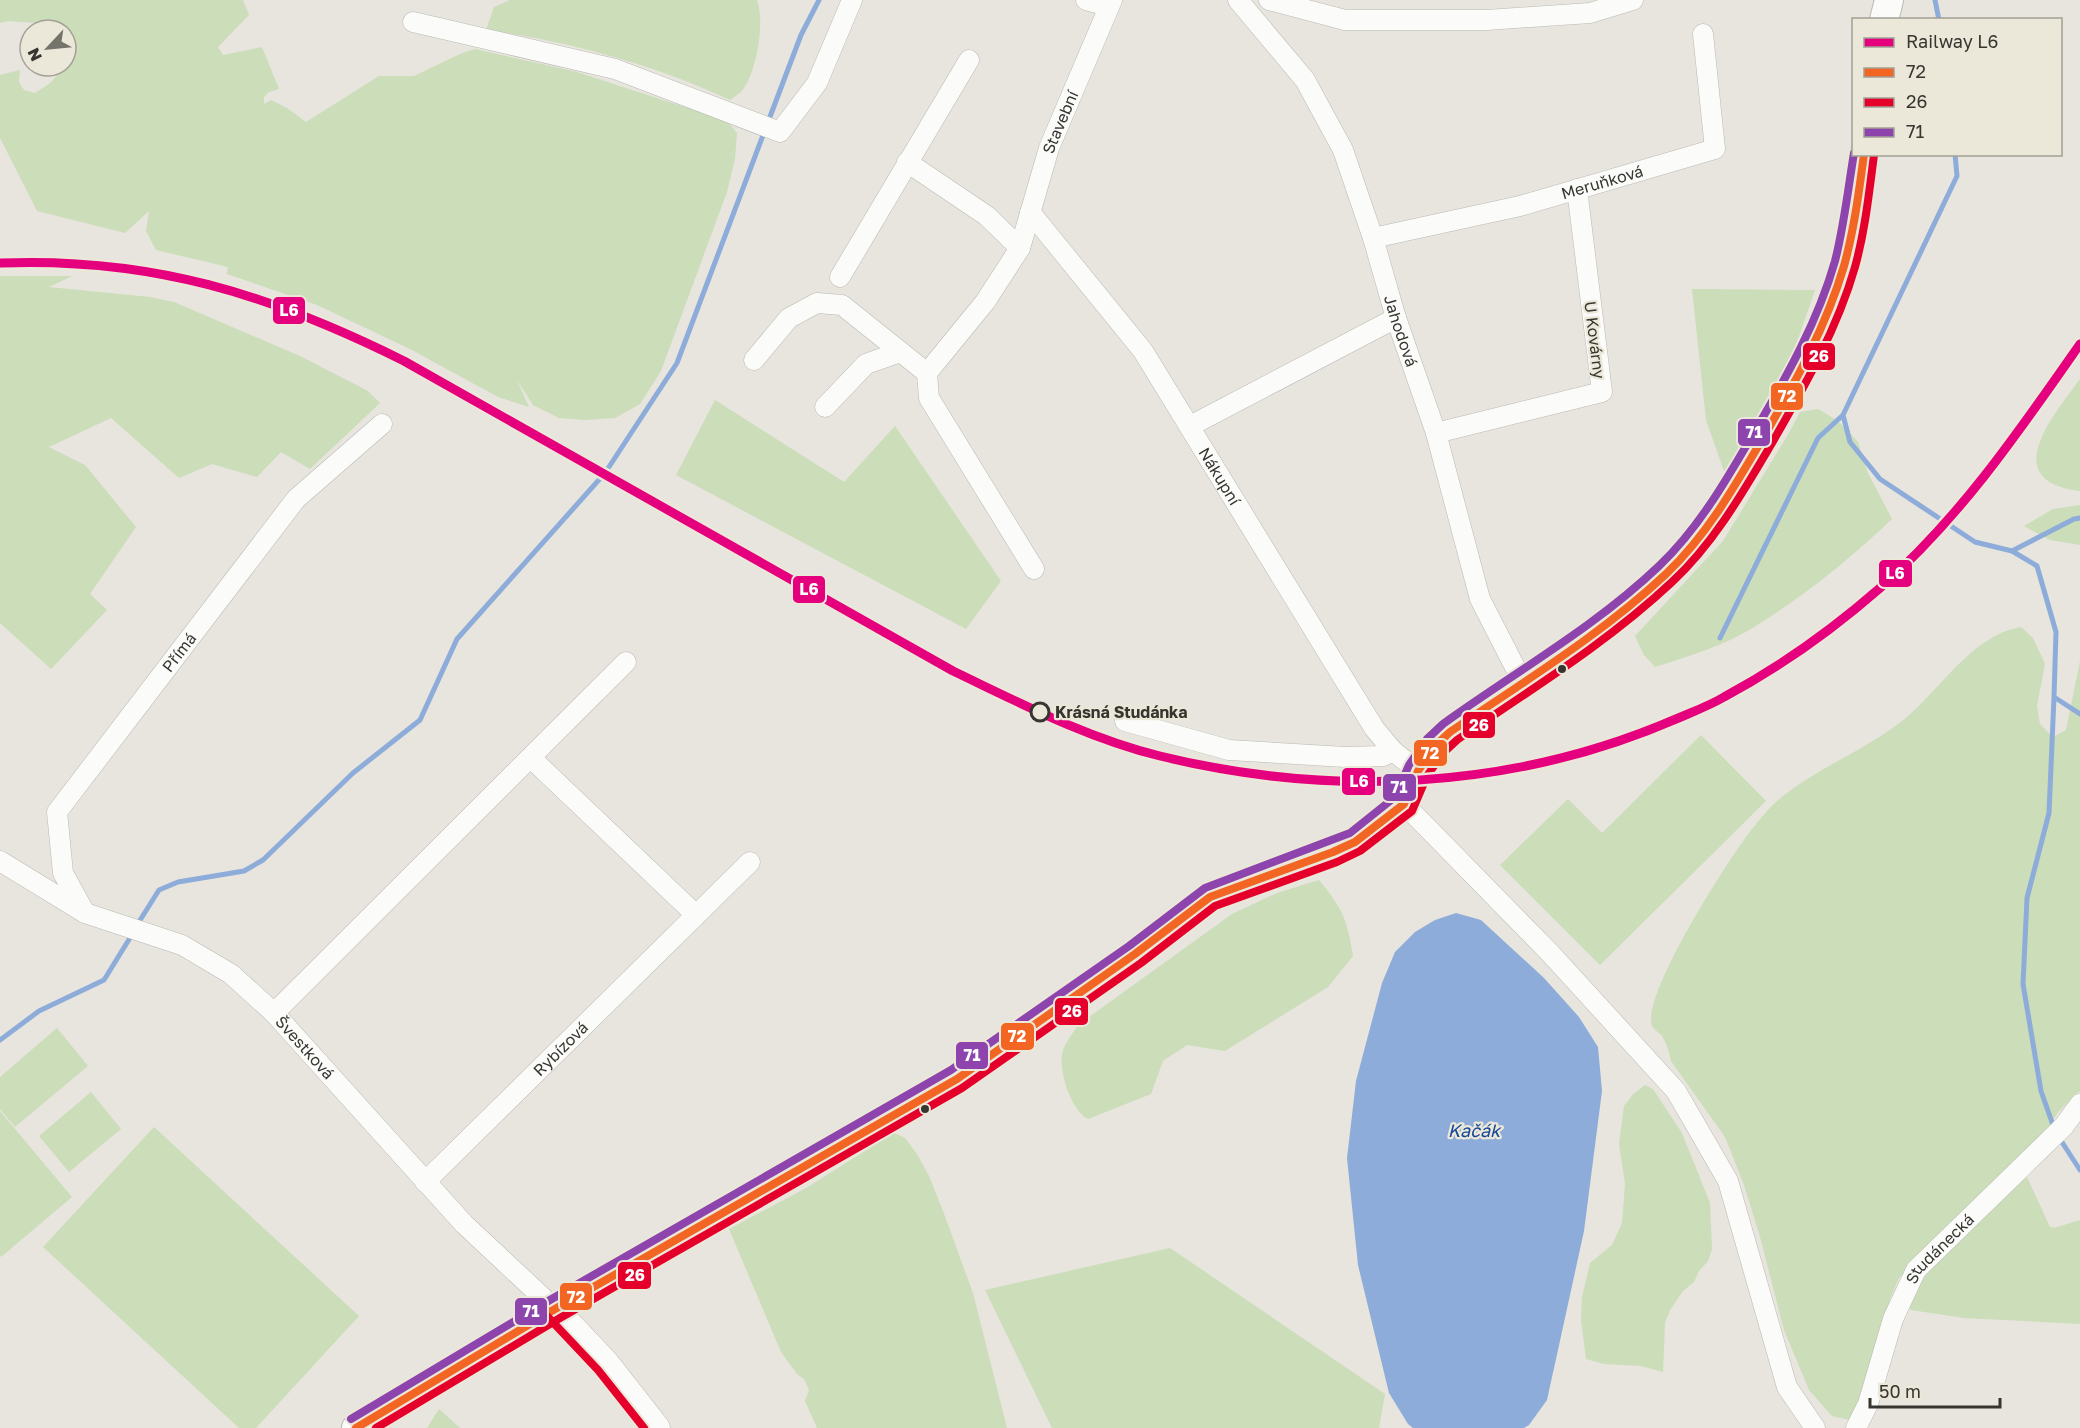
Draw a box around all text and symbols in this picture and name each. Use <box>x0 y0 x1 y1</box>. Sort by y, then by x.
north arrow <box>18 18 78 78</box>
legend <box>1852 18 2062 156</box>
text: Railway L6 <box>1906 30 1998 52</box>
text: N <box>23 45 46 64</box>
text: 72 <box>1906 60 1926 82</box>
street label: Stavební <box>1038 86 1083 156</box>
text: 26 <box>1906 90 1927 112</box>
text: 71 <box>1906 120 1925 142</box>
street label: Meruňková <box>1559 161 1645 203</box>
street label: Jahodová <box>1380 293 1422 369</box>
line badge: L6 <box>272 296 306 325</box>
text: L6 <box>279 300 299 320</box>
street label: U Kovárny <box>1580 300 1610 380</box>
line badge: 26 <box>1802 342 1836 371</box>
text: 26 <box>1809 346 1829 366</box>
line badge: 72 <box>1770 382 1804 411</box>
text: 72 <box>1778 386 1796 406</box>
line badge: 71 <box>1737 418 1771 447</box>
text: 71 <box>1746 422 1762 442</box>
street label: Nákupní <box>1195 444 1246 510</box>
line badge: L6 <box>1878 559 1913 588</box>
text: L6 <box>1885 563 1905 583</box>
line badge: L6 <box>792 575 826 604</box>
text: L6 <box>799 579 819 599</box>
street label: Přímá <box>158 629 200 676</box>
unlabelled marker <box>1556 663 1568 675</box>
marker: Krásná Studánka <box>1030 702 1050 722</box>
place label: Krásná Studánka <box>1055 702 1188 722</box>
line badge: 26 <box>1462 711 1496 739</box>
text: 26 <box>1469 715 1489 735</box>
line badge: 72 <box>1413 739 1448 767</box>
text: 72 <box>1421 743 1439 763</box>
line badge: L6 <box>1341 767 1376 796</box>
text: L6 <box>1349 771 1369 791</box>
line badge: 71 <box>1382 773 1417 802</box>
text: 71 <box>1391 777 1407 797</box>
line badge: 26 <box>1054 997 1089 1026</box>
text: 26 <box>1062 1001 1082 1021</box>
street label: Švestková <box>271 1012 339 1083</box>
street label: Rybízová <box>529 1017 592 1080</box>
line badge: 72 <box>1000 1022 1035 1051</box>
text: 72 <box>1008 1026 1026 1046</box>
line badge: 71 <box>955 1041 989 1070</box>
text: 71 <box>964 1045 980 1065</box>
unlabelled marker <box>919 1103 931 1115</box>
water label: Kačák <box>1448 1119 1502 1141</box>
street label: Studánecká <box>1901 1209 1978 1287</box>
line badge: 26 <box>617 1261 652 1290</box>
text: 26 <box>625 1265 645 1285</box>
line badge: 72 <box>559 1282 593 1311</box>
text: 72 <box>567 1287 585 1307</box>
line badge: 71 <box>514 1297 548 1326</box>
text: 71 <box>523 1301 539 1321</box>
scale bar <box>1870 1371 2000 1409</box>
text: 50 m <box>1879 1380 1921 1402</box>

